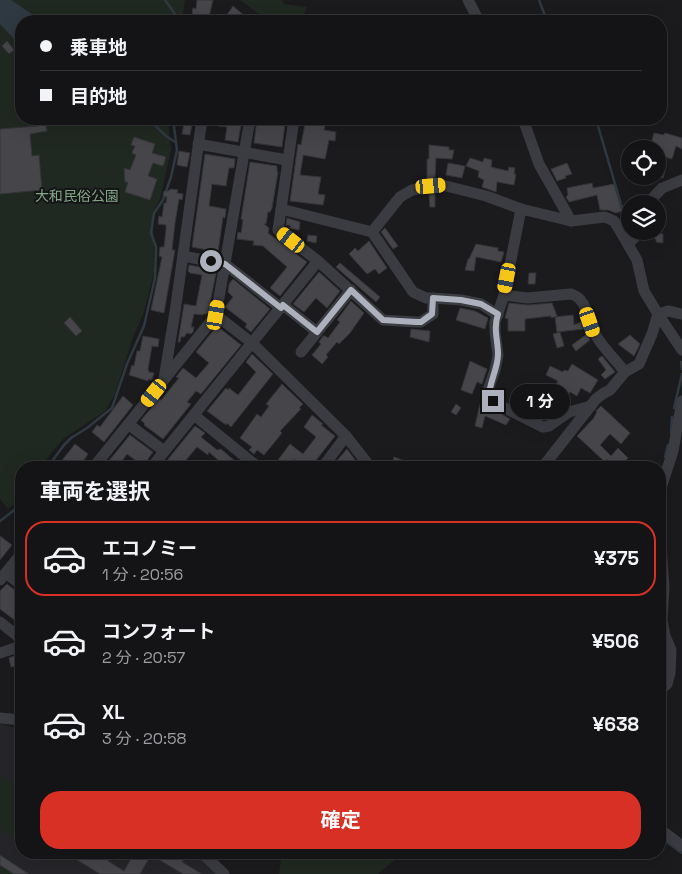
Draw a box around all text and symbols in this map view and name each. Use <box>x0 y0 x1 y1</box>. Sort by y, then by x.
text: 乗車地 <box>70 35 127 60</box>
text: 目的地 <box>70 84 127 109</box>
map controls <box>621 140 666 240</box>
button: locate <box>621 140 666 185</box>
car <box>415 177 446 195</box>
park label: 大和民俗公園 <box>35 187 119 205</box>
button: layers <box>621 195 666 240</box>
car <box>274 225 307 255</box>
route start <box>200 250 222 272</box>
car <box>496 262 517 294</box>
car <box>206 299 225 331</box>
car <box>578 305 601 339</box>
car <box>138 377 169 409</box>
callout: 1 分 <box>510 384 570 418</box>
route end <box>482 390 504 412</box>
text: 1 分 <box>526 391 554 412</box>
text: 車両を選択 <box>40 477 150 505</box>
icon: car <box>42 536 87 581</box>
text: エコノミー <box>102 536 197 561</box>
text: ¥375 <box>594 546 639 571</box>
text: 1 分 · 20:56 <box>102 564 183 585</box>
icon: car <box>42 619 87 664</box>
text: コンフォート <box>102 619 215 644</box>
text: ¥506 <box>592 629 639 654</box>
text: 2 分 · 20:57 <box>102 647 185 668</box>
text: XL <box>102 700 125 725</box>
icon: car <box>42 702 87 747</box>
text: ¥638 <box>593 712 639 737</box>
text: 3 分 · 20:58 <box>102 728 187 749</box>
button: 確定 <box>40 791 641 849</box>

